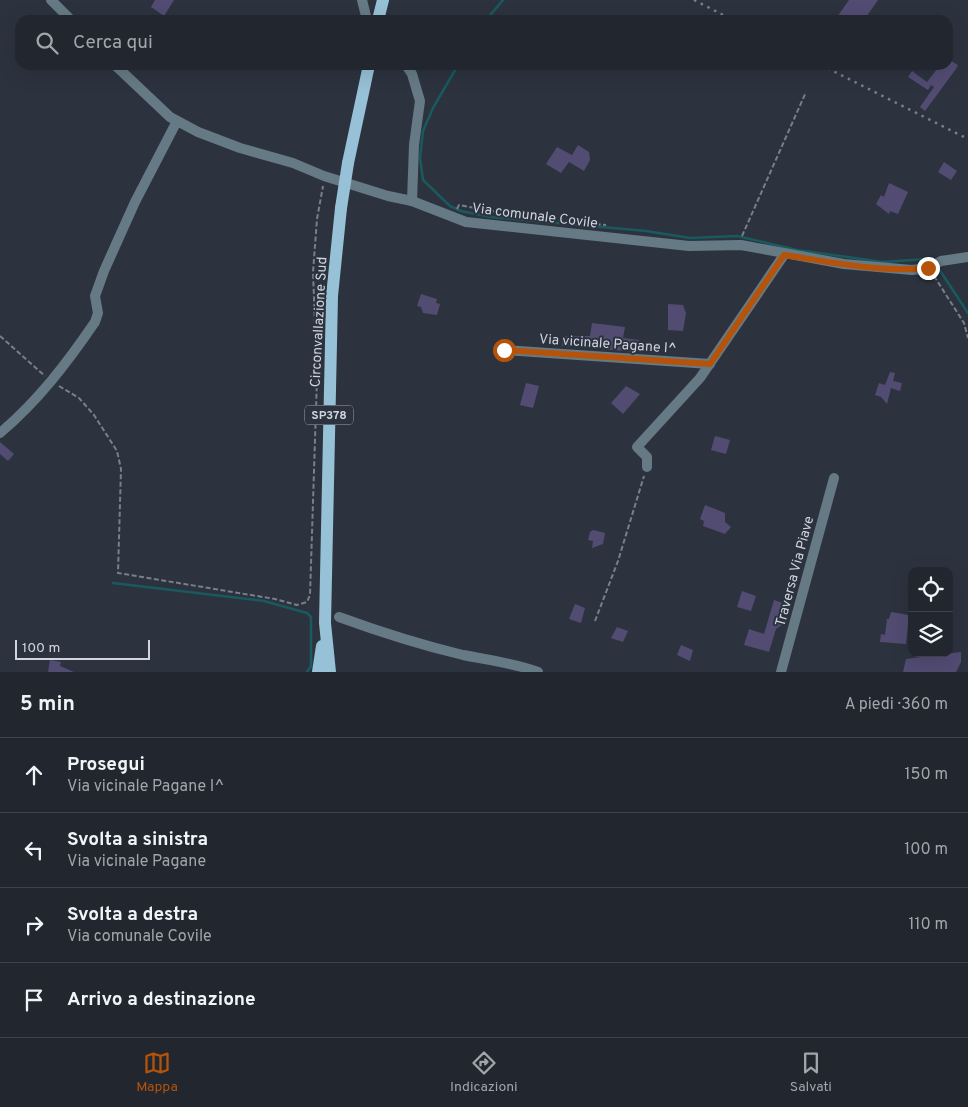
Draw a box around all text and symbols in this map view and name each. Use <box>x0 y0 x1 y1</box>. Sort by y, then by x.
search box <box>15 15 953 70</box>
icon: search <box>33 29 61 57</box>
text: Cerca qui <box>73 31 153 55</box>
street label: Via comunale Covile <box>471 200 599 233</box>
street label: Circonvallazione Sud <box>308 256 331 388</box>
route end <box>917 257 940 280</box>
street label: Via vicinale Pagane I^ <box>538 331 677 358</box>
route start <box>493 339 516 362</box>
road number: SP378 <box>305 406 353 424</box>
street label: Traversa Via Piave <box>773 514 818 629</box>
map controls <box>908 567 953 657</box>
button: locate <box>908 567 953 612</box>
button: layers <box>908 612 953 657</box>
scale bar <box>15 637 150 660</box>
text: 100 m <box>22 640 60 657</box>
text: 5 min <box>20 691 75 718</box>
text: A piedi · 360 m <box>845 695 948 715</box>
text: Prosegui <box>67 753 145 777</box>
icon: ahead <box>20 761 48 789</box>
text: 150 m <box>905 765 948 785</box>
text: Via vicinale Pagane I^ <box>67 777 225 797</box>
text: Svolta a sinistra <box>67 828 208 852</box>
icon: left <box>20 836 48 864</box>
text: 100 m <box>904 840 948 860</box>
text: Via vicinale Pagane <box>67 852 206 872</box>
text: Svolta a destra <box>67 903 198 927</box>
icon: right <box>20 911 48 939</box>
text: 110 m <box>908 915 948 935</box>
text: Via comunale Covile <box>67 927 212 947</box>
icon: arrive <box>20 986 48 1014</box>
text: Arrivo a destinazione <box>67 988 256 1012</box>
tab: Mappa <box>136 1049 178 1096</box>
tab: Indicazioni <box>450 1049 518 1096</box>
tab: Salvati <box>790 1049 832 1096</box>

